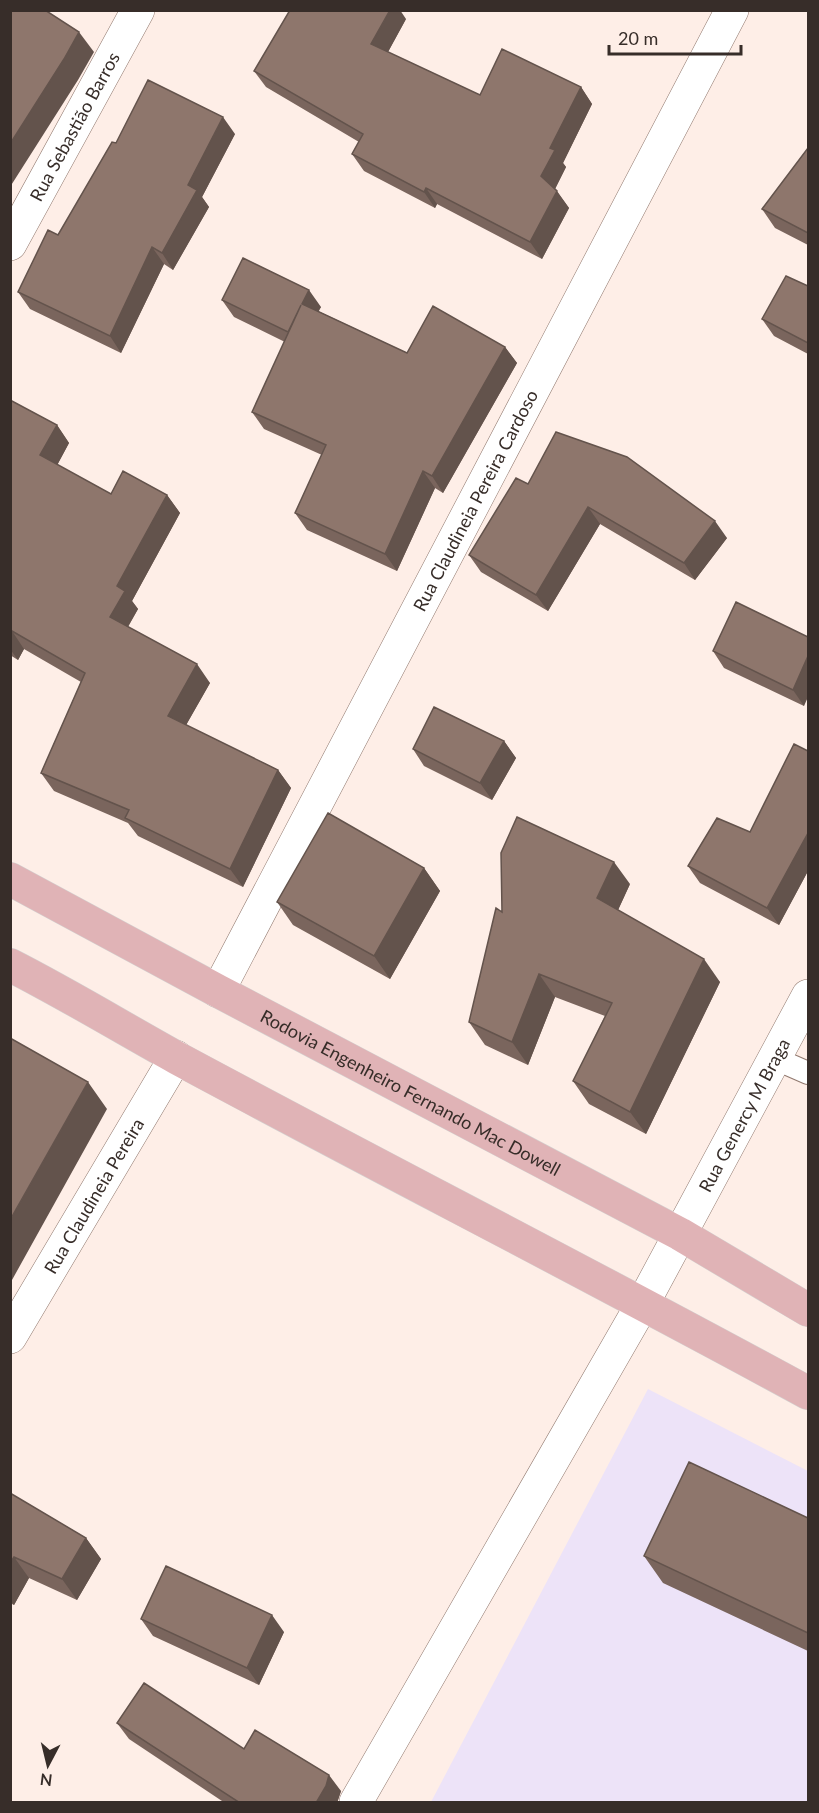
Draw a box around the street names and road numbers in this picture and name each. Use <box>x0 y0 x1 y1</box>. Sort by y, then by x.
street label: Rua Sebastião Barros <box>25 48 124 205</box>
street label: Rua Claudineia Pereira Cardoso <box>408 386 542 615</box>
street label: Rodovia Engenheiro Fernando Mac Dowell <box>257 1004 564 1180</box>
street label: Rua Genercy M Braga <box>694 1034 794 1196</box>
street label: Rua Claudineia Pereira <box>39 1114 148 1278</box>

